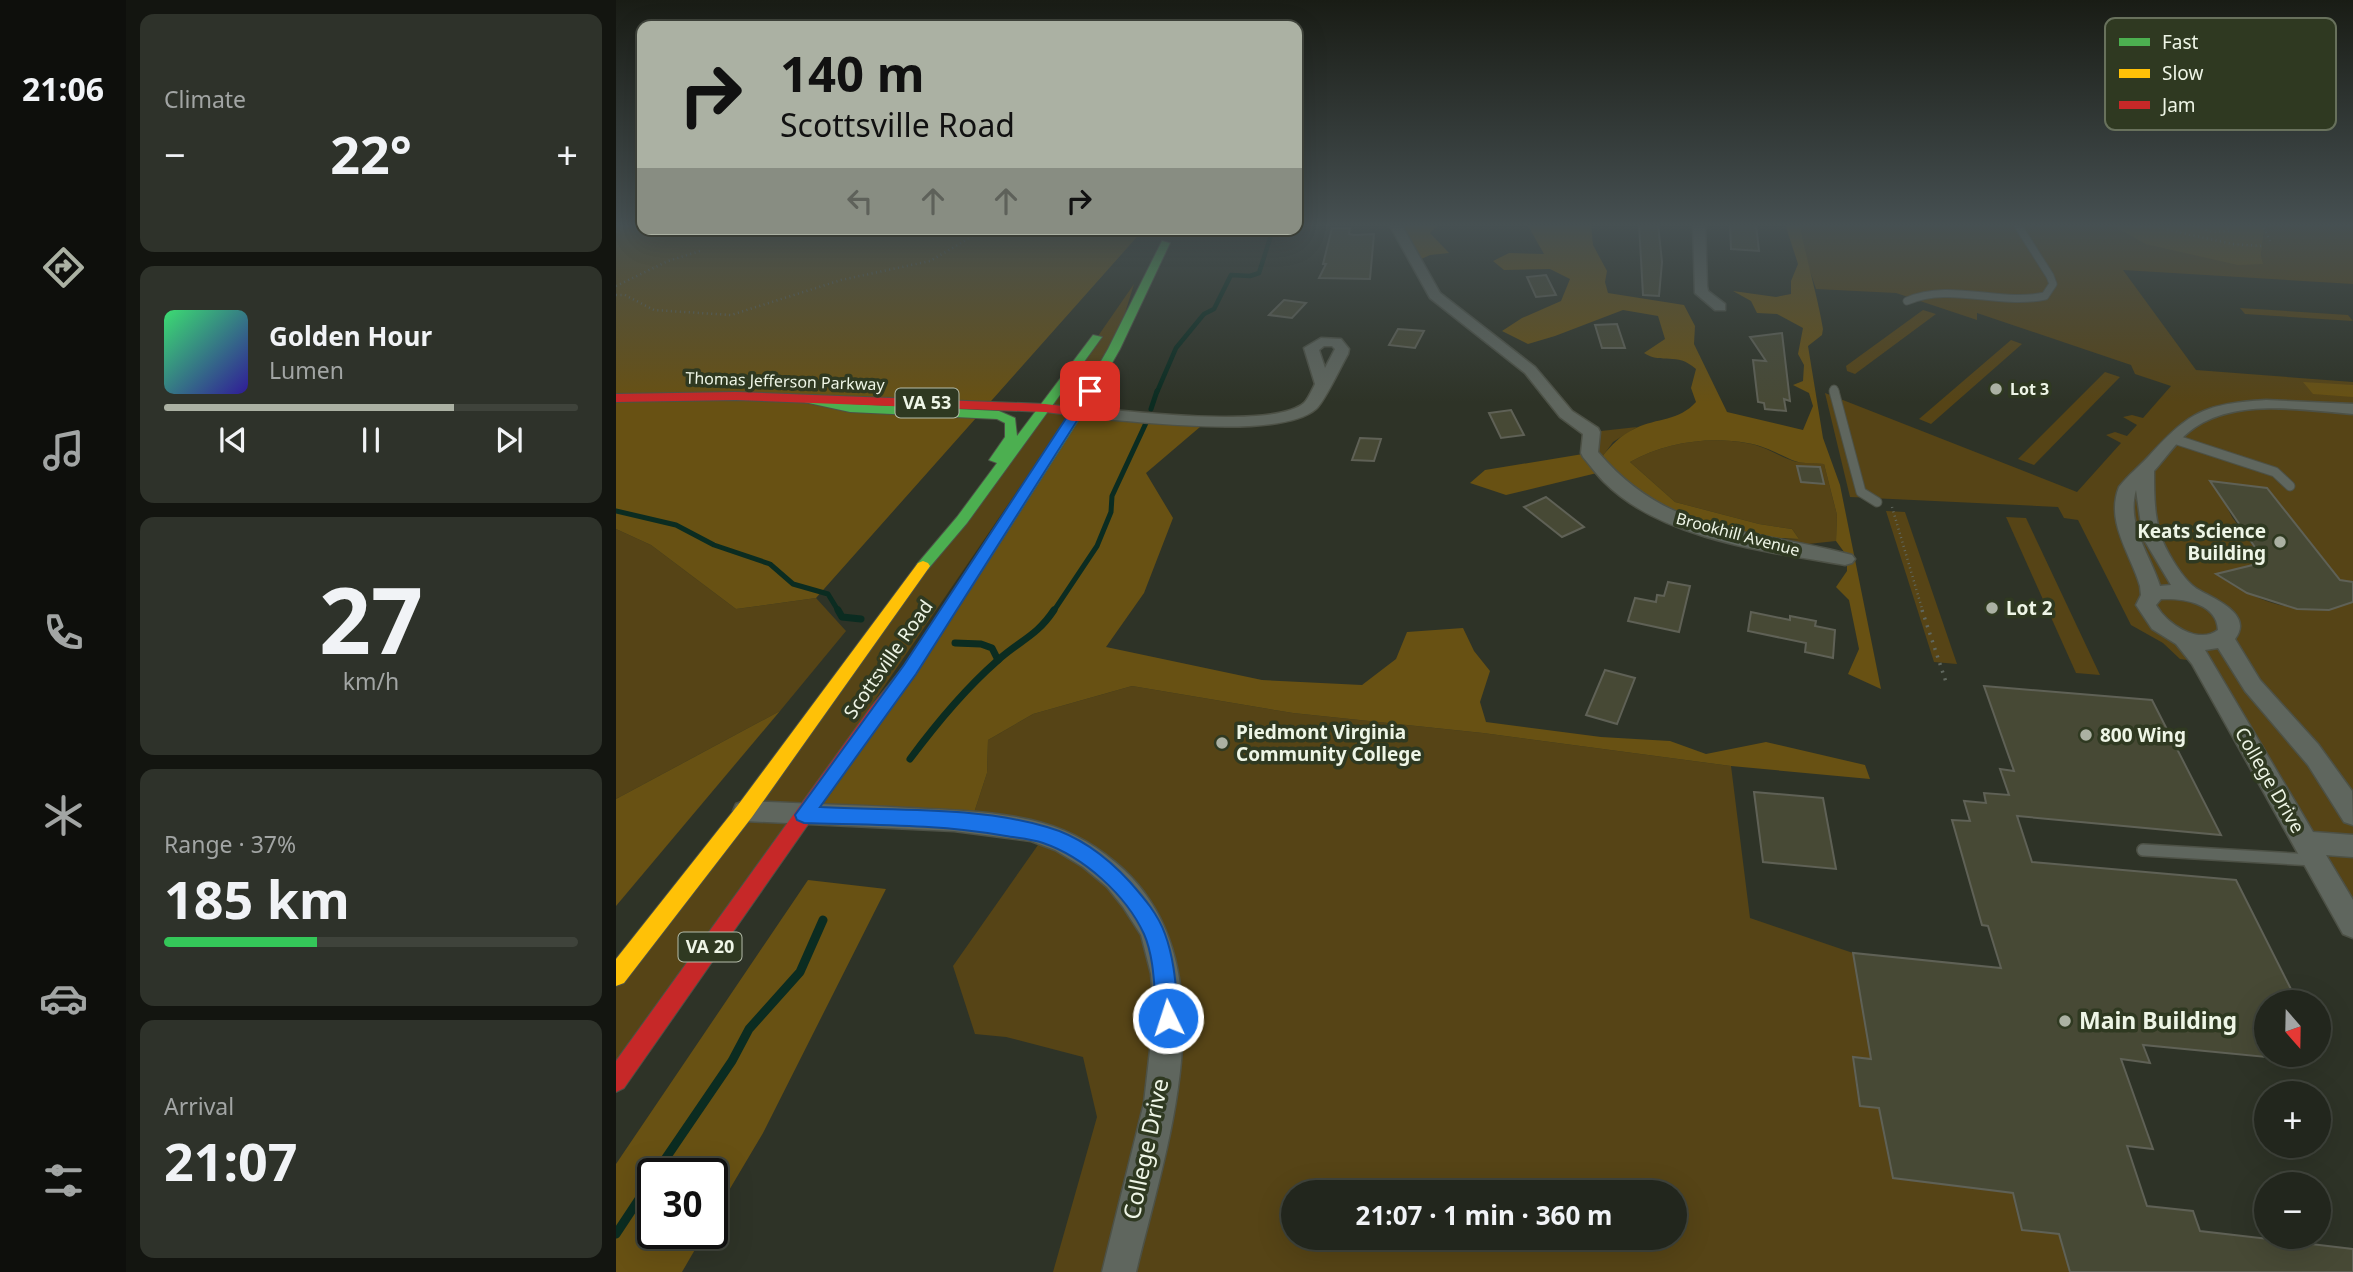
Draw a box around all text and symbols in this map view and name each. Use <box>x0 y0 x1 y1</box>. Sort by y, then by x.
legend <box>2105 18 2336 130</box>
text: Fast <box>2162 29 2199 55</box>
text: 140 m <box>780 40 925 106</box>
icon: right <box>665 49 756 140</box>
text: Slow <box>2162 60 2203 86</box>
text: 21:06 <box>22 67 104 110</box>
text: Climate <box>164 83 246 115</box>
text: Jam <box>2160 92 2196 118</box>
text: Scottsville Road <box>780 103 1015 146</box>
text: 22° <box>330 118 412 189</box>
text: − <box>164 128 186 180</box>
text: + <box>556 128 578 180</box>
icon: left <box>841 182 879 220</box>
icon: ahead <box>914 182 952 220</box>
icon: ahead <box>987 182 1025 220</box>
icon: right <box>1060 182 1098 220</box>
icon: directions <box>39 243 88 292</box>
text: Golden Hour <box>269 318 432 354</box>
text: Lumen <box>269 354 344 386</box>
pin <box>1060 361 1120 421</box>
street label: Thomas Jefferson Parkway <box>685 367 886 395</box>
icon: arrive <box>1071 372 1109 410</box>
place label: Lot 3 <box>2010 378 2049 400</box>
marker: Lot 3 <box>1988 381 2004 397</box>
road number: VA 53 <box>896 388 958 418</box>
icon: previous <box>214 421 252 459</box>
icon: pause <box>352 421 390 459</box>
icon: next <box>490 421 528 459</box>
icon: music <box>39 426 88 475</box>
street label: Brookhill Avenue <box>1674 507 1802 561</box>
place label: Keats Science Building <box>2137 518 2266 566</box>
marker: Keats Science Building <box>2272 534 2288 550</box>
text: 27 <box>319 557 423 681</box>
street label: Scottsville Road <box>837 594 939 724</box>
place label: Lot 2 <box>2006 595 2053 621</box>
marker: Lot 2 <box>1984 600 2000 616</box>
icon: phone <box>39 608 88 657</box>
text: km/h <box>343 665 399 697</box>
place label: Piedmont Virginia Community College <box>1236 719 1422 767</box>
place label: 800 Wing <box>2100 722 2186 748</box>
street label: College Drive <box>2229 722 2311 838</box>
marker: 800 Wing <box>2078 727 2094 743</box>
marker: Piedmont Virginia Community College <box>1214 735 1230 751</box>
icon: climate <box>39 791 88 840</box>
text: Range · 37% <box>164 828 296 860</box>
text: 185 km <box>164 863 350 934</box>
road number: VA 20 <box>678 932 742 962</box>
icon: car <box>39 974 88 1023</box>
position arrow <box>1131 981 1205 1055</box>
north arrow <box>2254 990 2331 1068</box>
map controls <box>2254 990 2331 1249</box>
place label: Main Building <box>2079 1004 2237 1036</box>
marker: Main Building <box>2057 1013 2073 1029</box>
street label: College Drive <box>1114 1075 1176 1222</box>
button: + <box>2254 1081 2331 1158</box>
text: Arrival <box>164 1090 234 1122</box>
text: 21:07 <box>164 1125 298 1196</box>
icon: filters <box>39 1156 88 1205</box>
speed limit sign: 30 <box>637 1158 728 1249</box>
button: − <box>2254 1172 2331 1249</box>
text: 21:07 · 1 min · 360 m <box>1356 1197 1612 1233</box>

